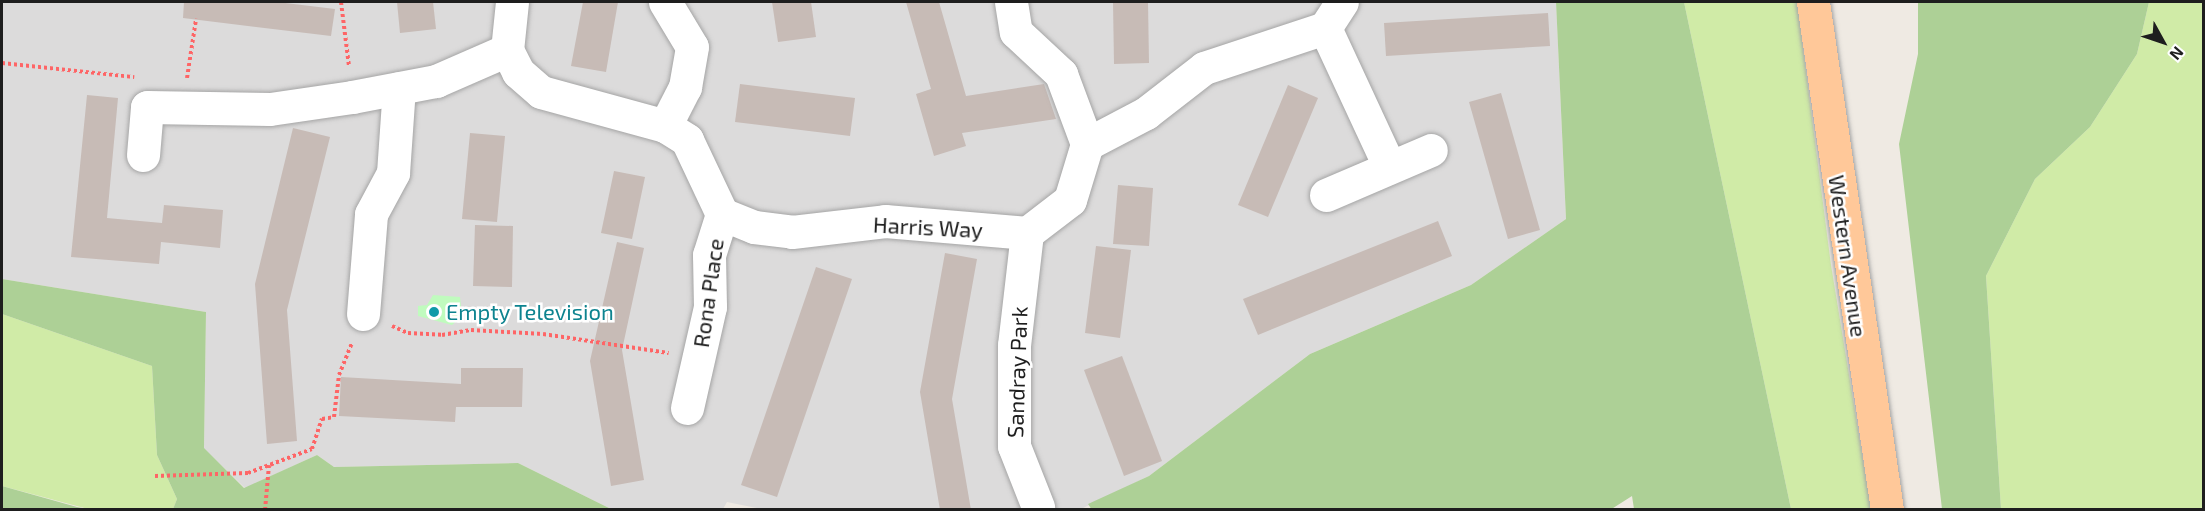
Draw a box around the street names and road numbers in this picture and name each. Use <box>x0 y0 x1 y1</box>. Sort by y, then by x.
street label: Western Avenue <box>1824 173 1872 339</box>
street label: Harris Way <box>872 211 984 243</box>
street label: Rona Place <box>687 237 729 349</box>
street label: Sandray Park <box>1002 305 1032 439</box>

